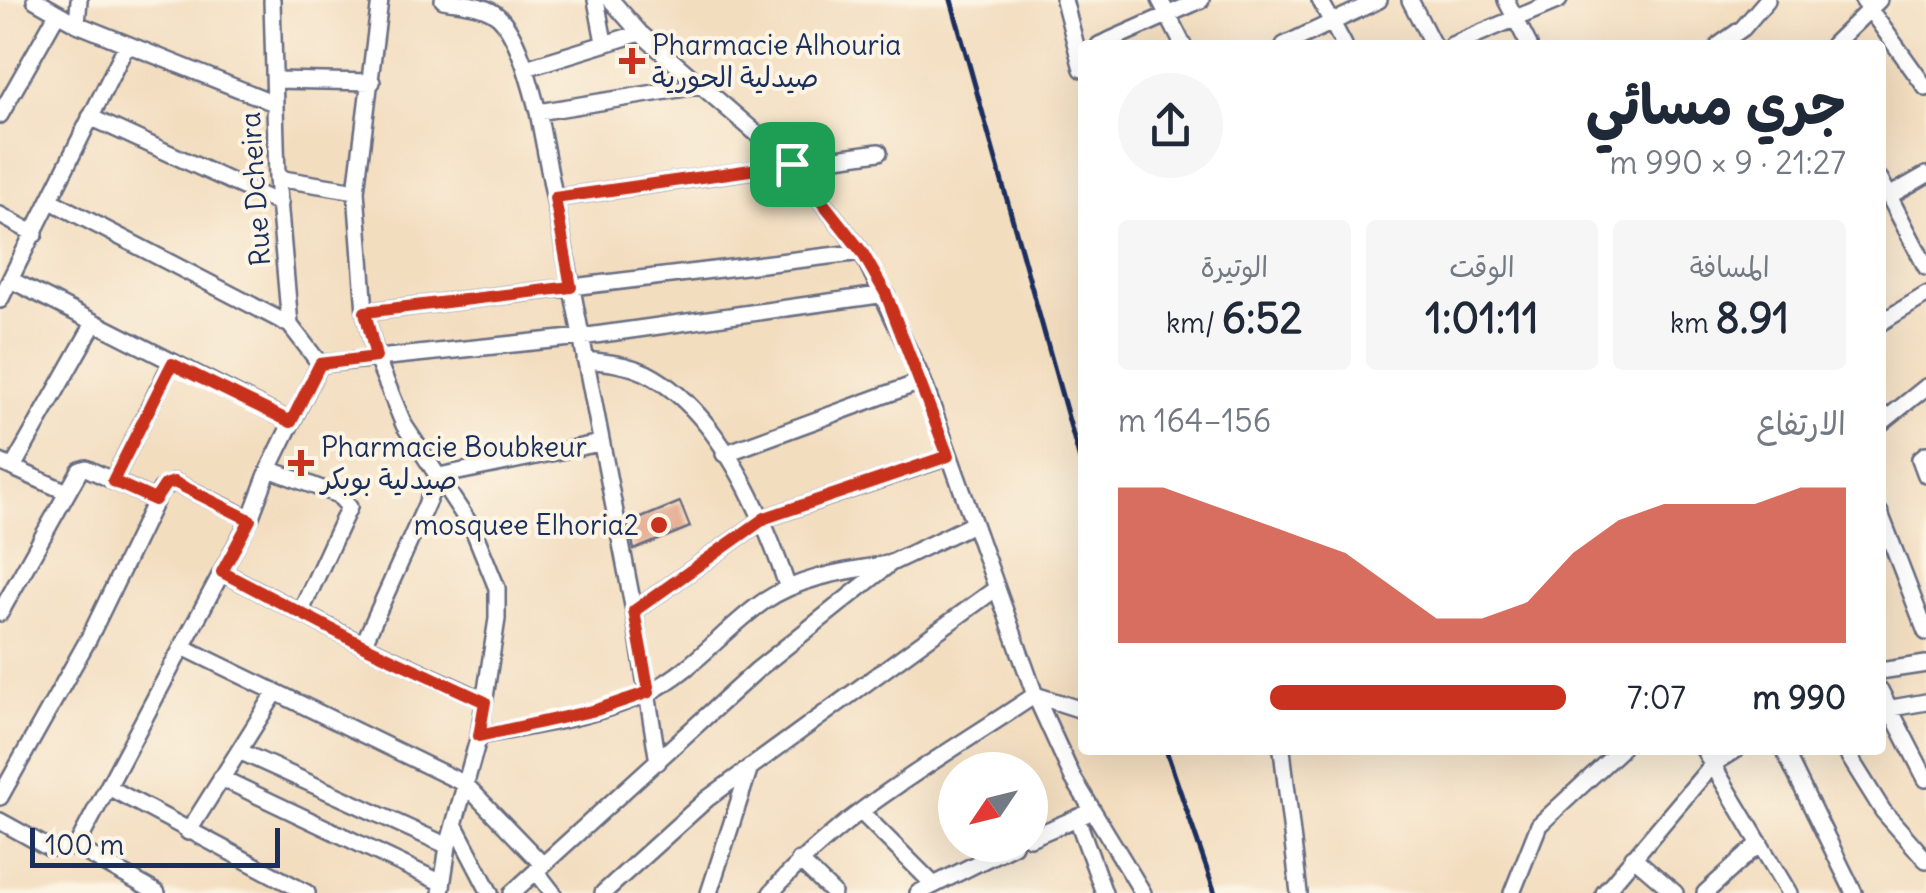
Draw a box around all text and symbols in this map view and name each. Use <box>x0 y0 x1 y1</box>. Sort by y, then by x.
place label: Pharmacie Alhouria صيدلية الحورية <box>652 27 901 95</box>
marker: Pharmacie Alhouria صيدلية الحورية <box>621 50 643 72</box>
text: جري مسائي <box>1586 70 1846 139</box>
button: share <box>1118 73 1223 178</box>
street label: Rue Dcheira <box>232 111 278 267</box>
pin <box>750 122 835 207</box>
icon: arrive <box>765 137 820 192</box>
text: 21:27 · 9 × 990 m <box>1610 142 1846 183</box>
text: الوتيرة <box>1201 249 1268 285</box>
text: الوقت <box>1449 249 1515 285</box>
text: المسافة <box>1690 249 1770 285</box>
text: 6:52 <box>1222 292 1303 344</box>
text: 1:01:11 <box>1425 292 1539 344</box>
text: 8.91 <box>1716 292 1789 344</box>
text: /km <box>1166 305 1222 341</box>
text: km <box>1670 305 1716 341</box>
text: 156–164 m <box>1118 400 1271 441</box>
text: الارتفاع <box>1756 403 1846 444</box>
place label: Pharmacie Boubkeur صيدلية بوبكر <box>319 429 587 497</box>
marker: Pharmacie Boubkeur صيدلية بوبكر <box>290 452 312 474</box>
place label: mosquee Elhoria2 <box>414 507 639 543</box>
marker: mosquee Elhoria2 <box>648 514 670 536</box>
text: 7:07 <box>1627 677 1686 718</box>
text: 990 m <box>1752 677 1846 718</box>
north arrow <box>938 752 1048 862</box>
map controls <box>938 752 1048 862</box>
scale bar <box>30 823 280 868</box>
text: 100 m <box>45 827 124 863</box>

